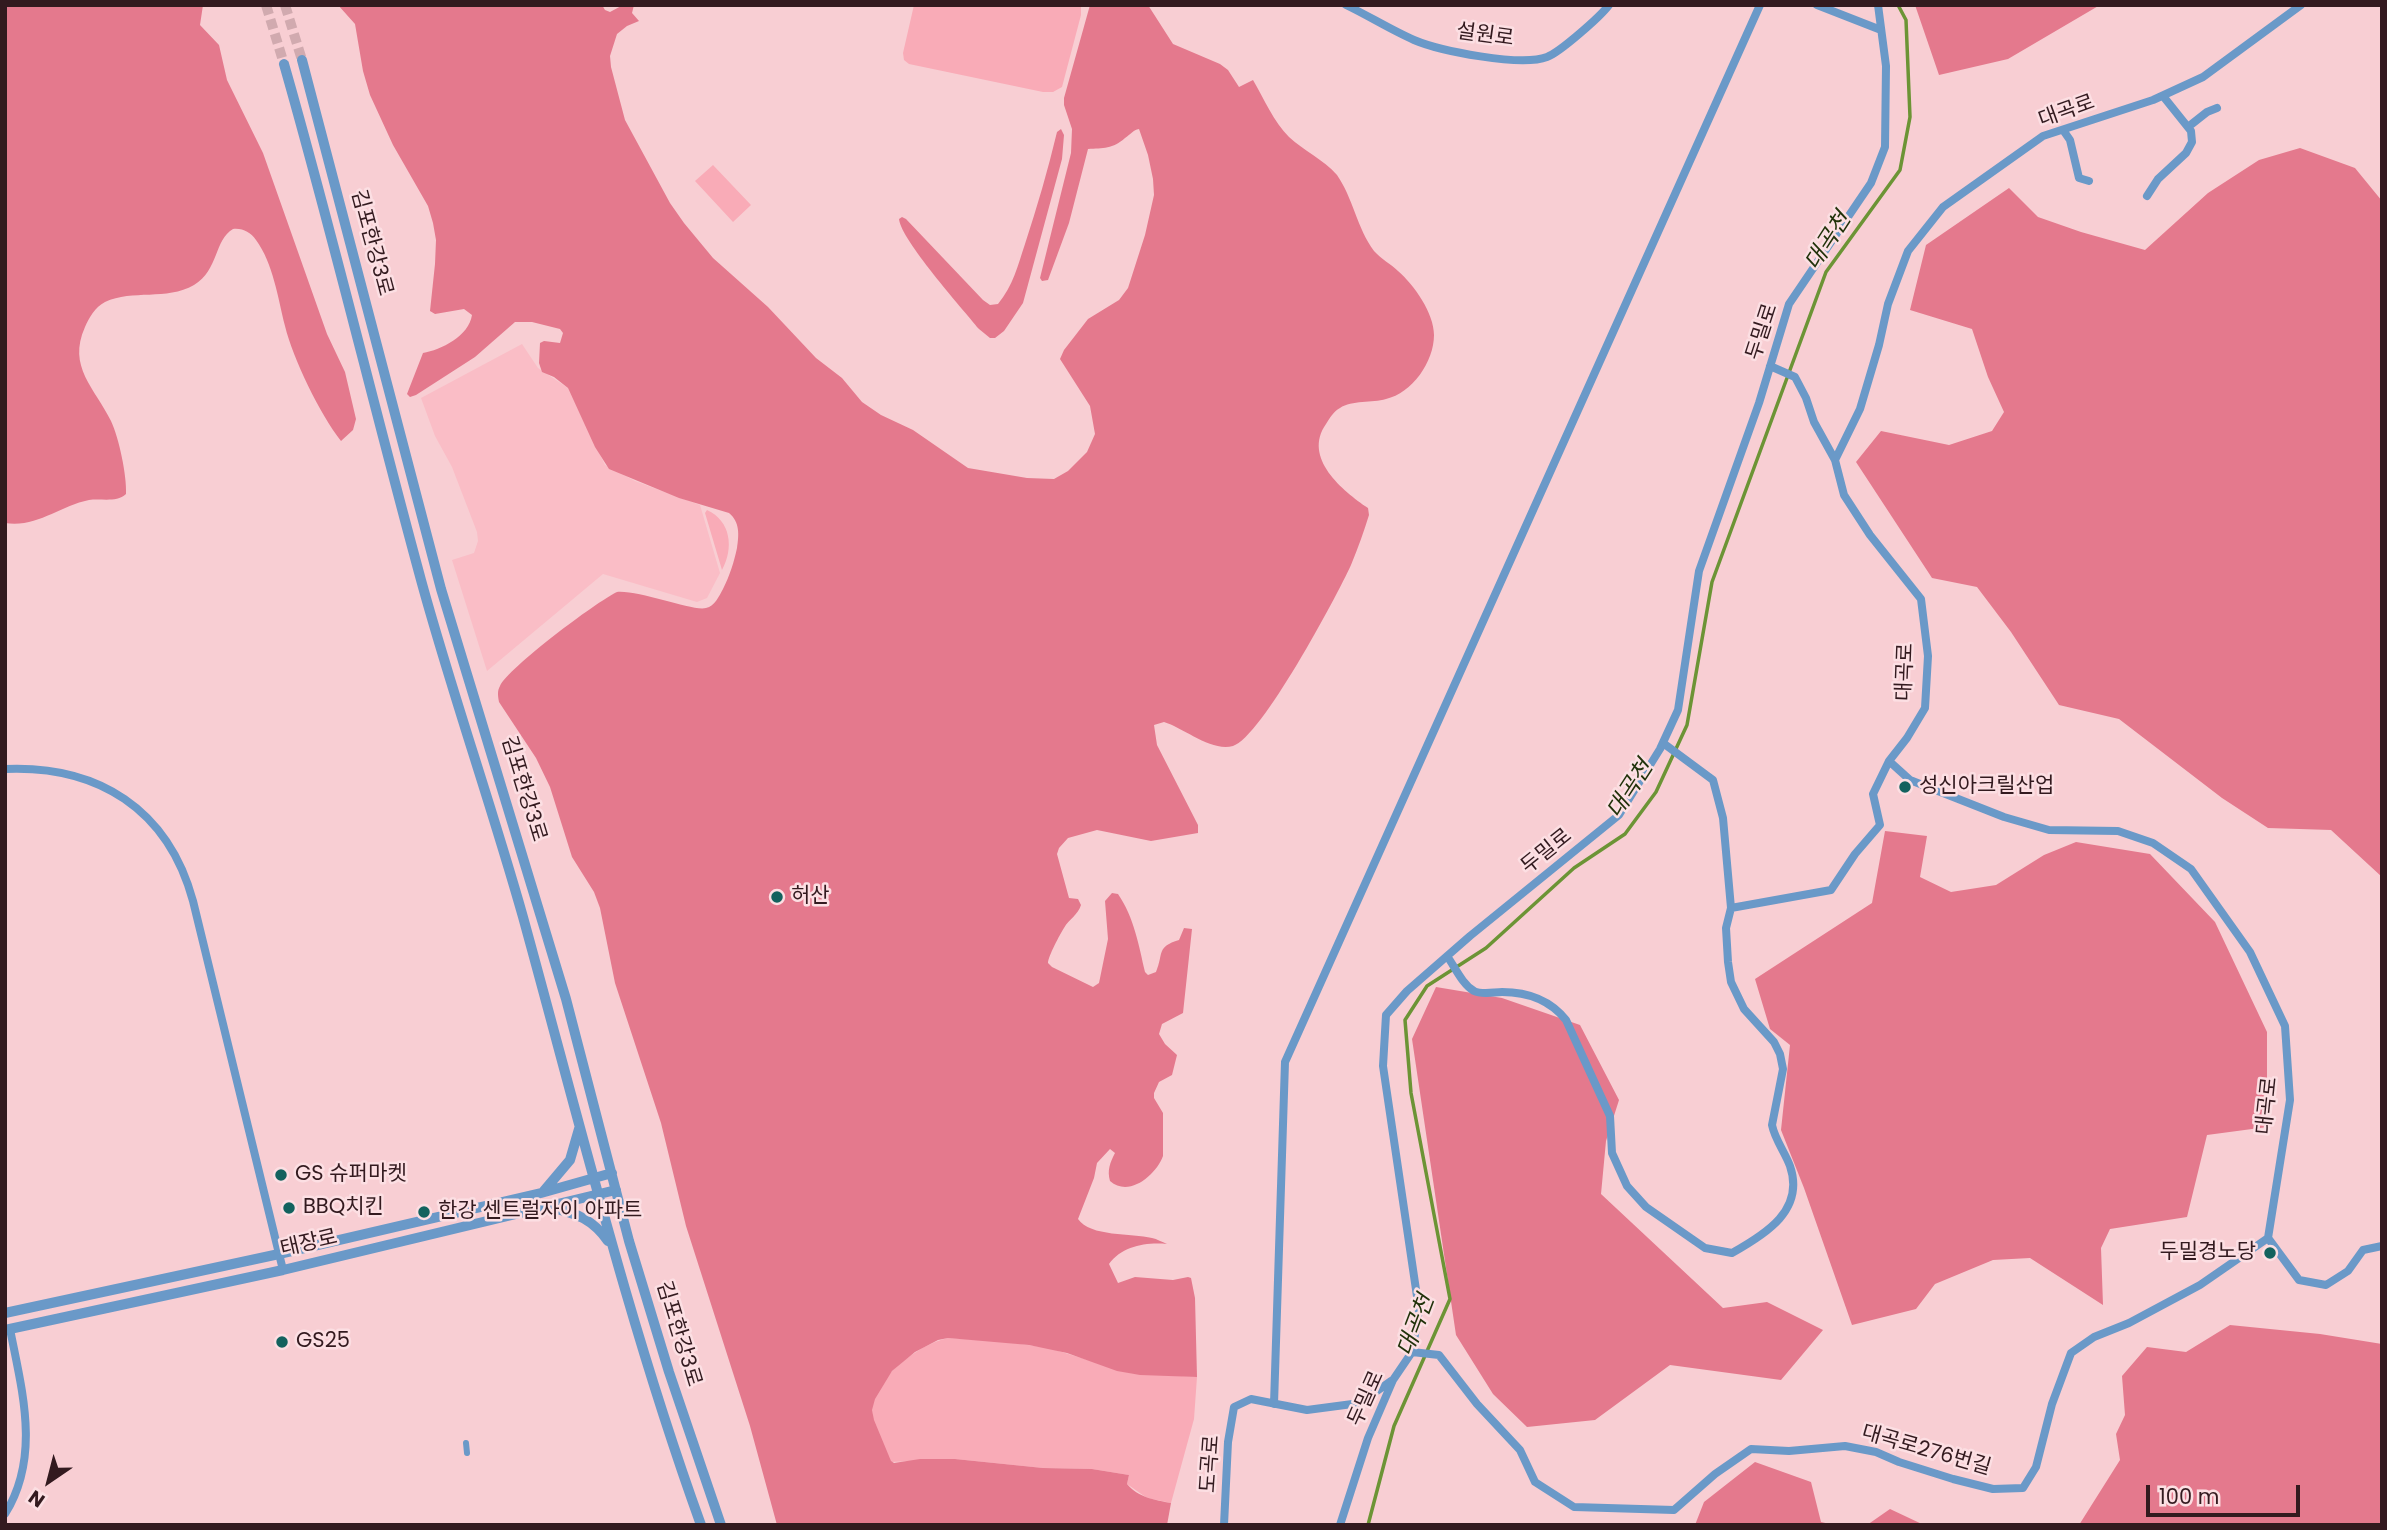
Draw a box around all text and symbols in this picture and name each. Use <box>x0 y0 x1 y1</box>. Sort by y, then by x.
street label: 설원로 <box>1455 19 1515 53</box>
street label: 대곡로 <box>2035 90 2099 134</box>
street label: 김포한강3로 <box>345 187 397 299</box>
water label: 대곡천 <box>1800 208 1858 276</box>
street label: 두밀로 <box>1742 301 1784 363</box>
street label: 대곡로 <box>1892 643 1920 701</box>
street label: 김포한강3로 <box>495 733 551 845</box>
water label: 대곡천 <box>1602 756 1660 824</box>
place label: 성신아크릴산업 <box>1919 774 2054 800</box>
marker: 성신아크릴산업 <box>1897 779 1913 795</box>
street label: 두밀로 <box>1517 824 1577 880</box>
place label: 허산 <box>791 884 830 910</box>
marker: 허산 <box>769 889 785 905</box>
street label: 대곡로 <box>2252 1076 2284 1136</box>
place label: GS 슈퍼마켓 <box>295 1162 407 1188</box>
marker: GS 슈퍼마켓 <box>273 1167 289 1183</box>
place label: BBQ치킨 <box>303 1195 384 1221</box>
place label: 한강 센트럴자이 아파트 <box>438 1199 642 1225</box>
marker: BBQ치킨 <box>281 1200 297 1216</box>
marker: 한강 센트럴자이 아파트 <box>416 1204 432 1220</box>
street label: 태장로 <box>278 1225 340 1263</box>
place label: 두밀경노당 <box>2159 1240 2256 1266</box>
marker: 두밀경노당 <box>2262 1245 2278 1261</box>
street label: 김포한강3로 <box>650 1278 706 1390</box>
water label: 대곡천 <box>1393 1291 1441 1361</box>
place label: GS25 <box>296 1329 350 1355</box>
marker: GS25 <box>274 1334 290 1350</box>
street label: 두밀로 <box>1344 1367 1390 1431</box>
street label: 대곡로276번길 <box>1858 1420 1994 1482</box>
street label: 도곡로 <box>1196 1434 1226 1494</box>
north arrow <box>14 1446 84 1516</box>
scale bar <box>2149 1470 2303 1514</box>
text: 100 m <box>2159 1482 2219 1511</box>
text: N <box>23 1483 50 1514</box>

